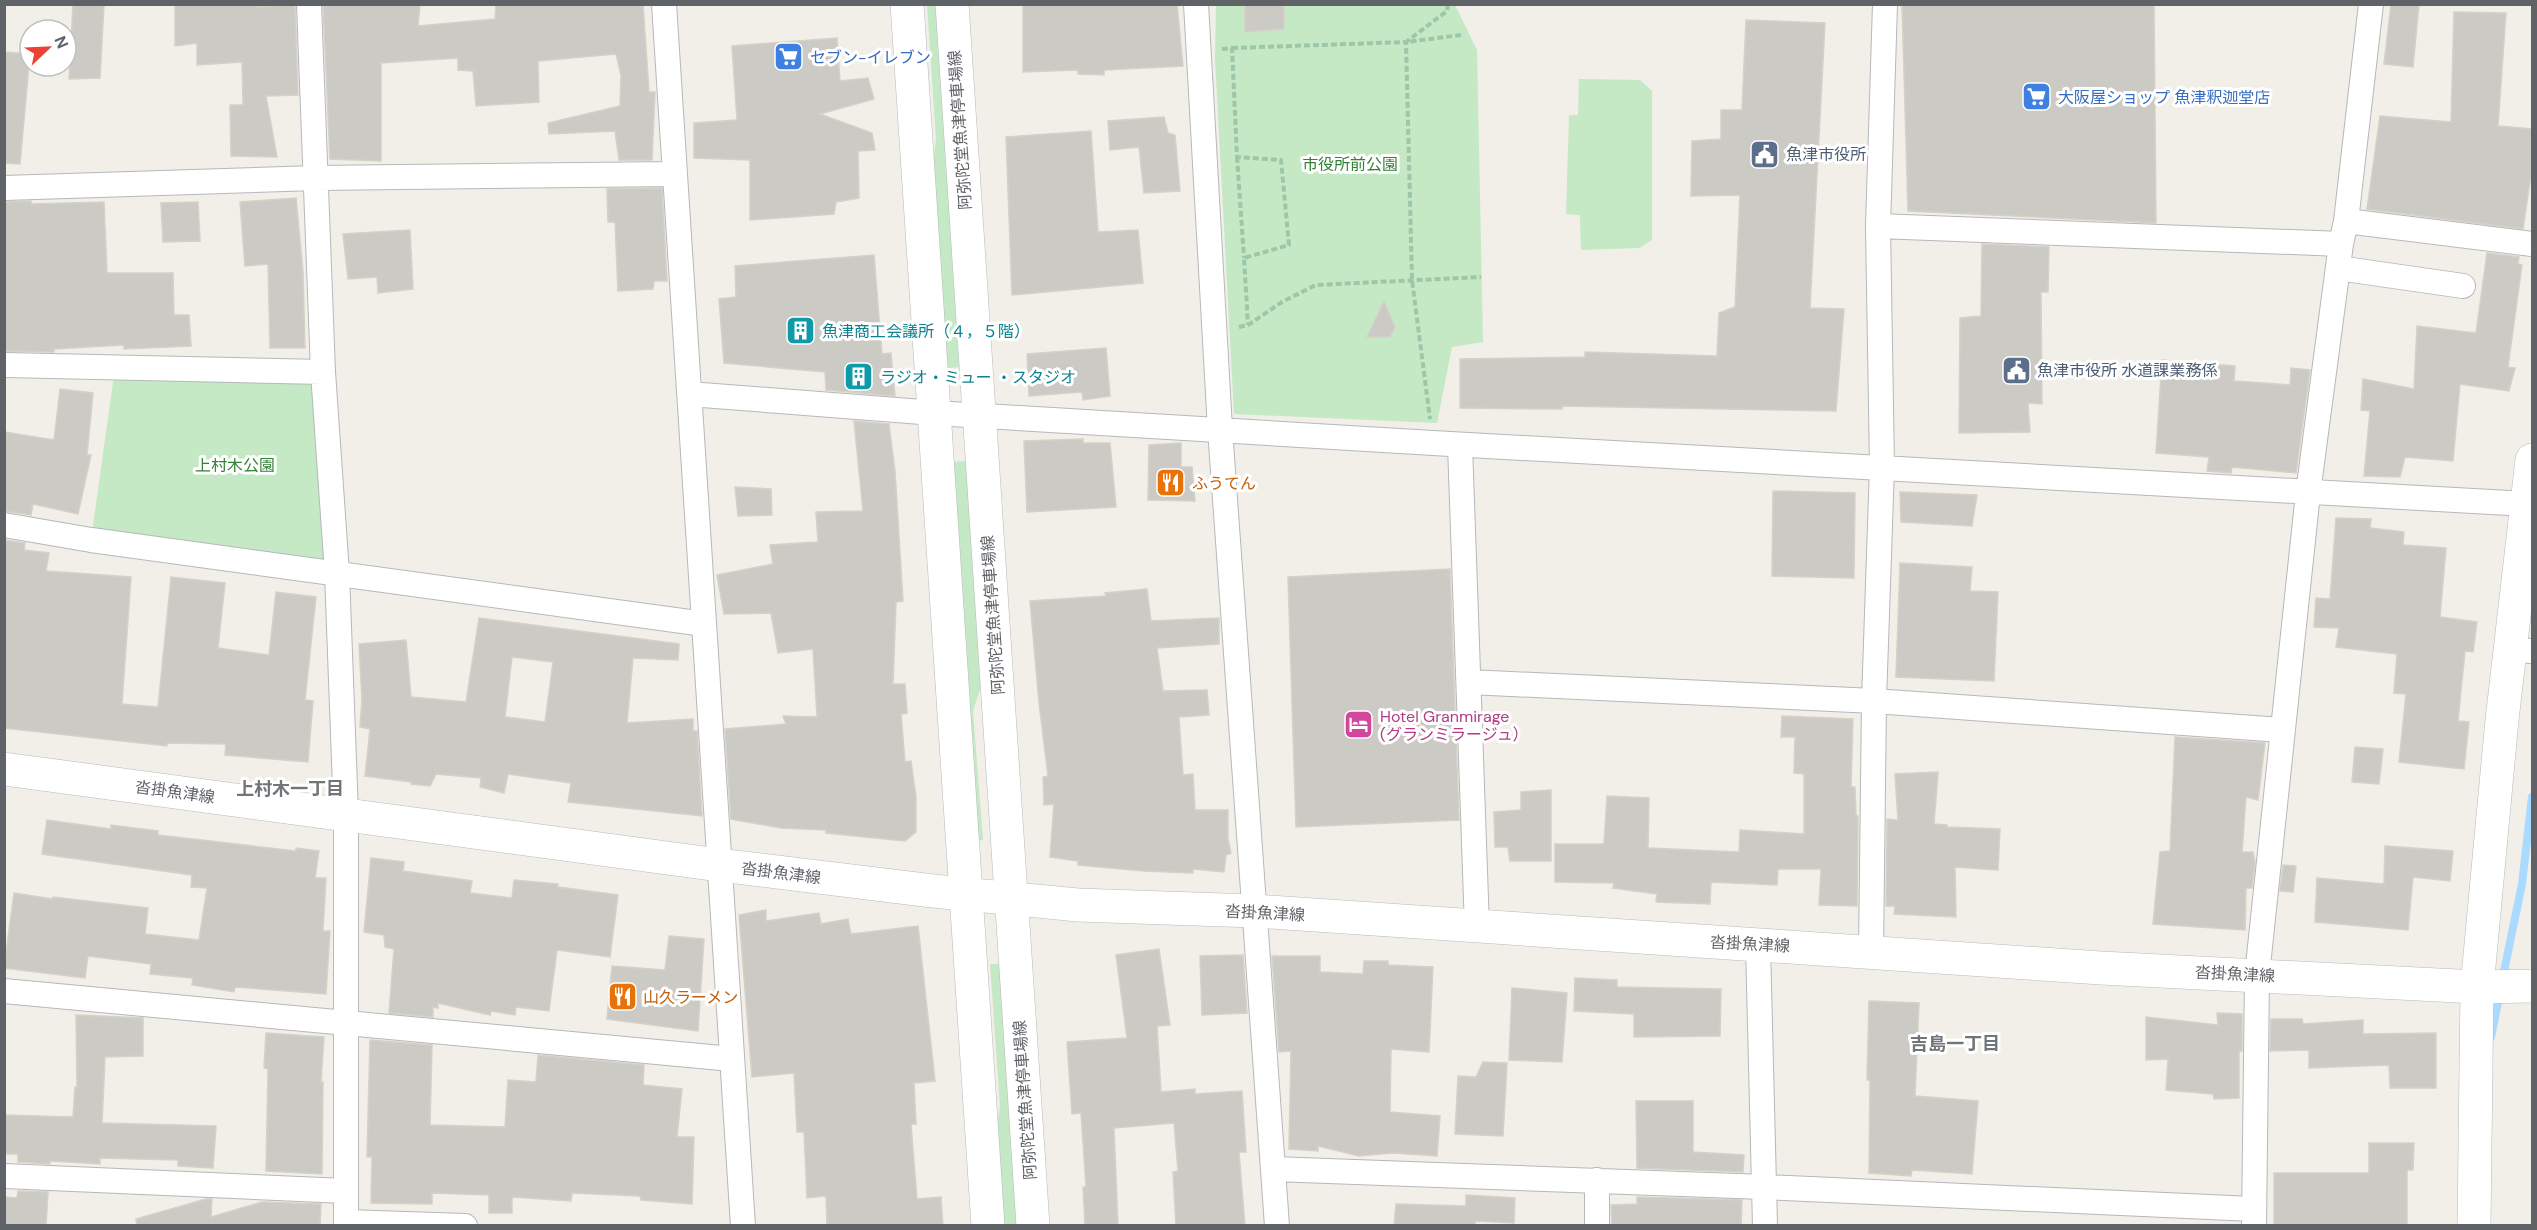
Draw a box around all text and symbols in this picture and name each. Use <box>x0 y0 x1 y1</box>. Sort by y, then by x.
north arrow <box>18 18 78 78</box>
text: N <box>49 33 73 52</box>
supermarket icon: セブン-イレブン <box>773 41 805 73</box>
place label: セブン-イレブン <box>810 47 931 68</box>
street label: 阿弥陀堂魚津停車場線 <box>944 49 976 211</box>
supermarket icon: 大阪屋ショップ 魚津釈迦堂店 <box>2021 81 2053 113</box>
place label: 大阪屋ショップ 魚津釈迦堂店 <box>2058 87 2270 108</box>
public building icon: 魚津市役所 <box>1749 138 1781 170</box>
place label: 魚津市役所 <box>1786 144 1866 165</box>
park label: 市役所前公園 <box>1302 154 1398 175</box>
building icon: 魚津商工会議所（４，５階） <box>785 315 817 347</box>
place label: 魚津商工会議所（４，５階） <box>822 321 1030 342</box>
public building icon: 魚津市役所 水道課業務係 <box>2000 354 2032 386</box>
place label: 魚津市役所 水道課業務係 <box>2037 360 2218 381</box>
building icon: ラジオ・ミュー ・スタジオ <box>843 361 875 393</box>
place label: ラジオ・ミュー ・スタジオ <box>880 367 1076 388</box>
park label: 上村木公園 <box>195 455 275 476</box>
restaurant icon: ふうてん <box>1155 467 1187 499</box>
place label: ふうてん <box>1192 473 1256 494</box>
street label: 阿弥陀堂魚津停車場線 <box>977 534 1009 696</box>
place label: Hotel Granmirage (グランミラージュ） <box>1380 706 1529 745</box>
hotel icon: Hotel Granmirage (グランミラージュ） <box>1343 709 1375 741</box>
street label: 沓掛魚津線 <box>134 776 216 808</box>
district label: 上村木一丁目 <box>236 777 344 801</box>
street label: 沓掛魚津線 <box>740 858 822 888</box>
street label: 沓掛魚津線 <box>1224 900 1306 926</box>
street label: 沓掛魚津線 <box>1709 931 1791 957</box>
street label: 沓掛魚津線 <box>2194 961 2276 987</box>
restaurant icon: 山久ラーメン <box>606 981 638 1013</box>
place label: 山久ラーメン <box>643 987 738 1008</box>
street label: 阿弥陀堂魚津停車場線 <box>1009 1019 1041 1181</box>
district label: 吉島一丁目 <box>1910 1032 2000 1056</box>

